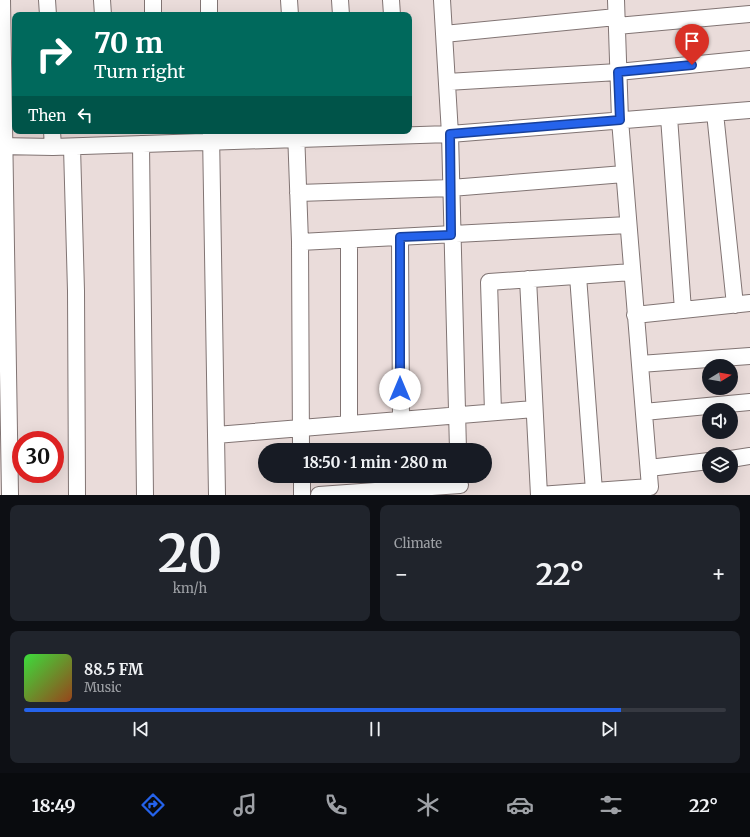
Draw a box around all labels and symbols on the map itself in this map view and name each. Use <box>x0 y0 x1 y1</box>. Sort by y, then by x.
pin <box>675 24 709 65</box>
north arrow <box>702 359 738 395</box>
position arrow <box>379 368 421 410</box>
speed limit sign: 30 <box>12 431 64 483</box>

